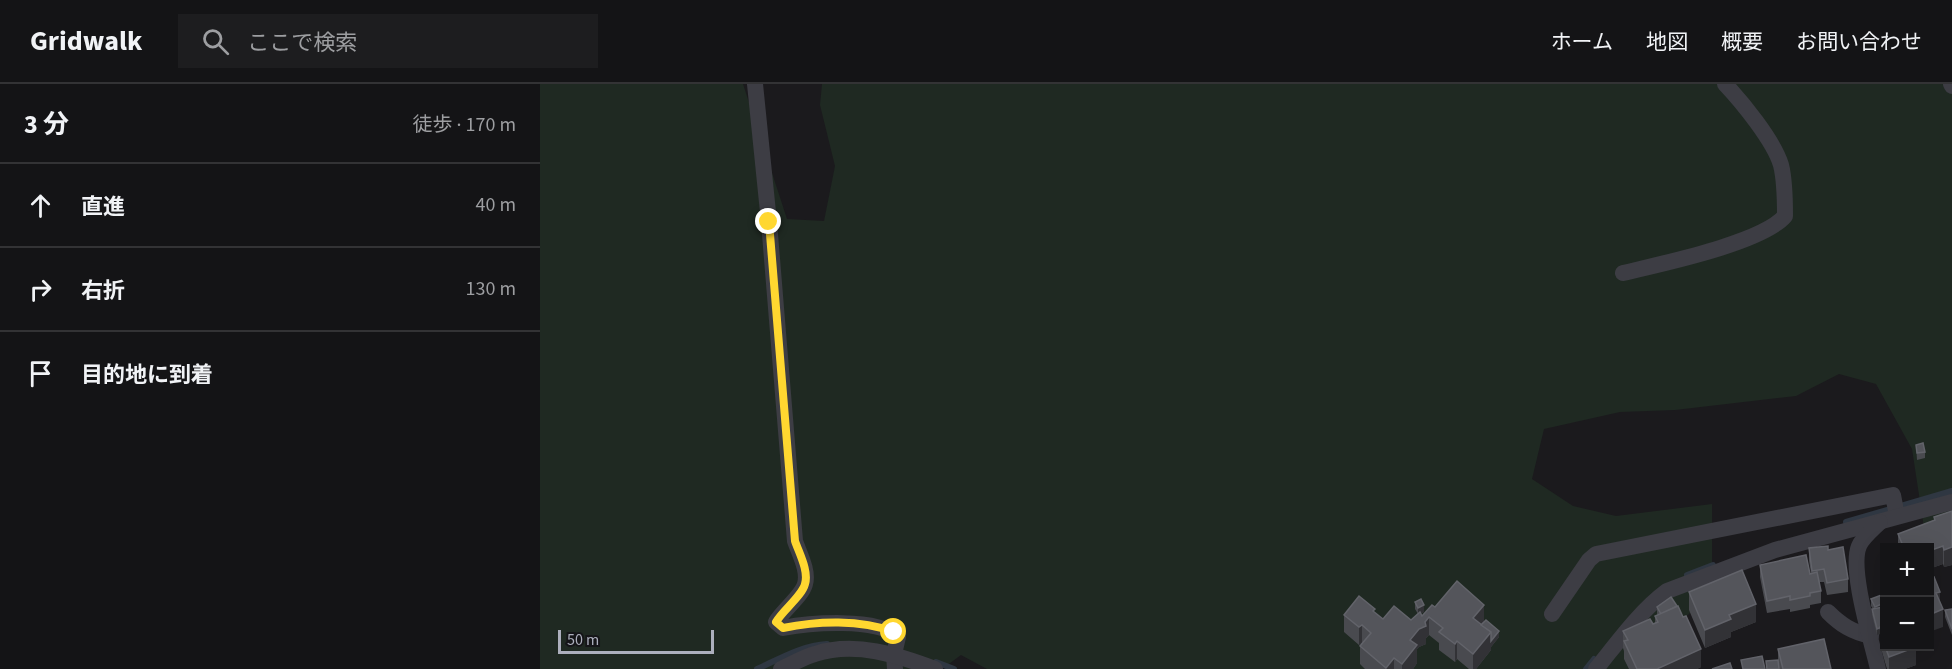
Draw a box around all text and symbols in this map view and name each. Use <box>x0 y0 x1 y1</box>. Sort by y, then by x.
search box <box>178 14 598 68</box>
text: Gridwalk <box>30 21 142 61</box>
icon: search <box>199 25 232 58</box>
text: ここで検索 <box>247 27 357 59</box>
text: ホーム <box>1551 27 1613 57</box>
text: 地図 <box>1646 27 1688 57</box>
text: 概要 <box>1721 27 1763 57</box>
text: お問い合わせ <box>1796 27 1922 57</box>
text: 3 分 <box>24 106 69 143</box>
text: 徒歩 · 170 m <box>413 111 516 139</box>
icon: ahead <box>24 189 57 222</box>
text: 直進 <box>81 191 125 223</box>
text: 40 m <box>476 191 516 219</box>
route end <box>755 208 781 234</box>
icon: right <box>24 273 57 306</box>
text: 右折 <box>81 275 125 307</box>
text: 130 m <box>466 275 516 303</box>
icon: arrive <box>24 357 57 390</box>
text: 目的地に到着 <box>81 359 213 391</box>
map controls <box>1880 543 1934 651</box>
button: + <box>1880 543 1934 597</box>
button: − <box>1880 597 1934 651</box>
route start <box>880 618 906 644</box>
scale bar <box>558 627 714 654</box>
text: 50 m <box>567 629 599 651</box>

